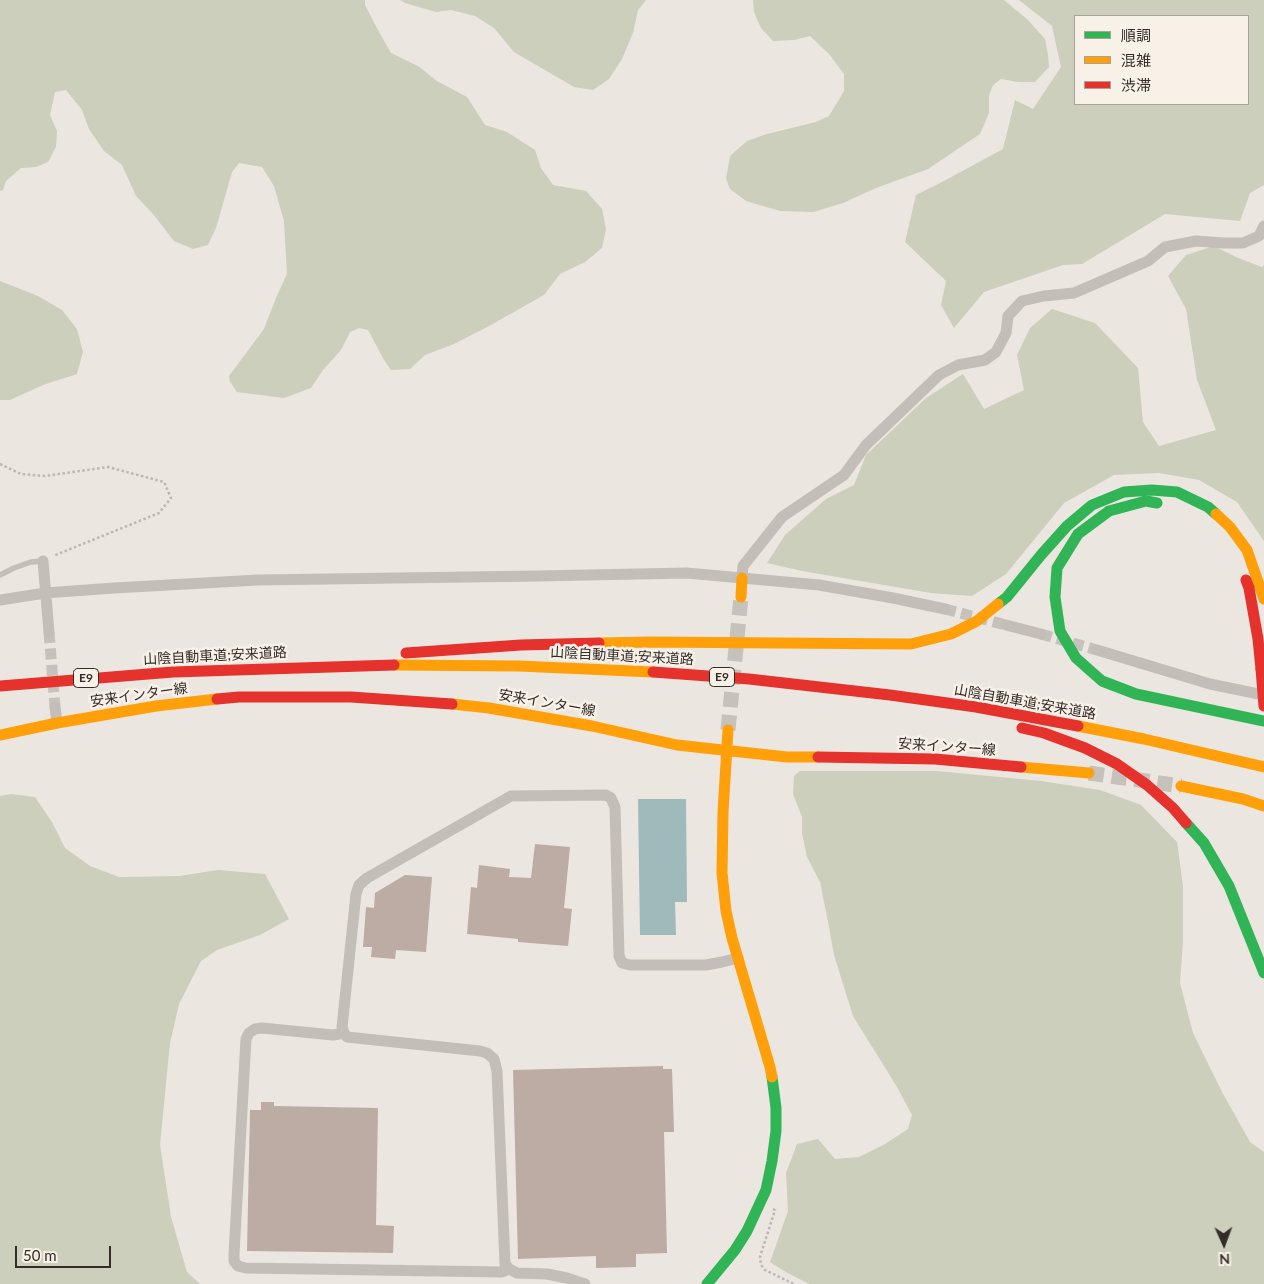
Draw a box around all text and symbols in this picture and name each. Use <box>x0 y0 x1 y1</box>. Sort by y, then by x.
legend <box>1074 15 1249 105</box>
text: 順調 <box>1121 26 1151 44</box>
text: 混雑 <box>1121 51 1151 69</box>
text: 渋滞 <box>1121 76 1151 94</box>
street label: 山陰自動車道;安来道路 <box>143 644 287 668</box>
street label: 山陰自動車道;安来道路 <box>550 644 694 668</box>
road number: E9 <box>74 668 98 688</box>
road number: E9 <box>710 668 734 686</box>
street label: 安来インター線 <box>89 680 189 710</box>
street label: 山陰自動車道;安来道路 <box>953 681 1097 723</box>
street label: 安来インター線 <box>497 686 597 720</box>
street label: 安来インター線 <box>898 735 996 759</box>
north arrow <box>1199 1219 1249 1269</box>
scale bar <box>18 1236 114 1268</box>
text: 50 m <box>23 1246 57 1264</box>
text: N <box>1219 1251 1230 1268</box>

